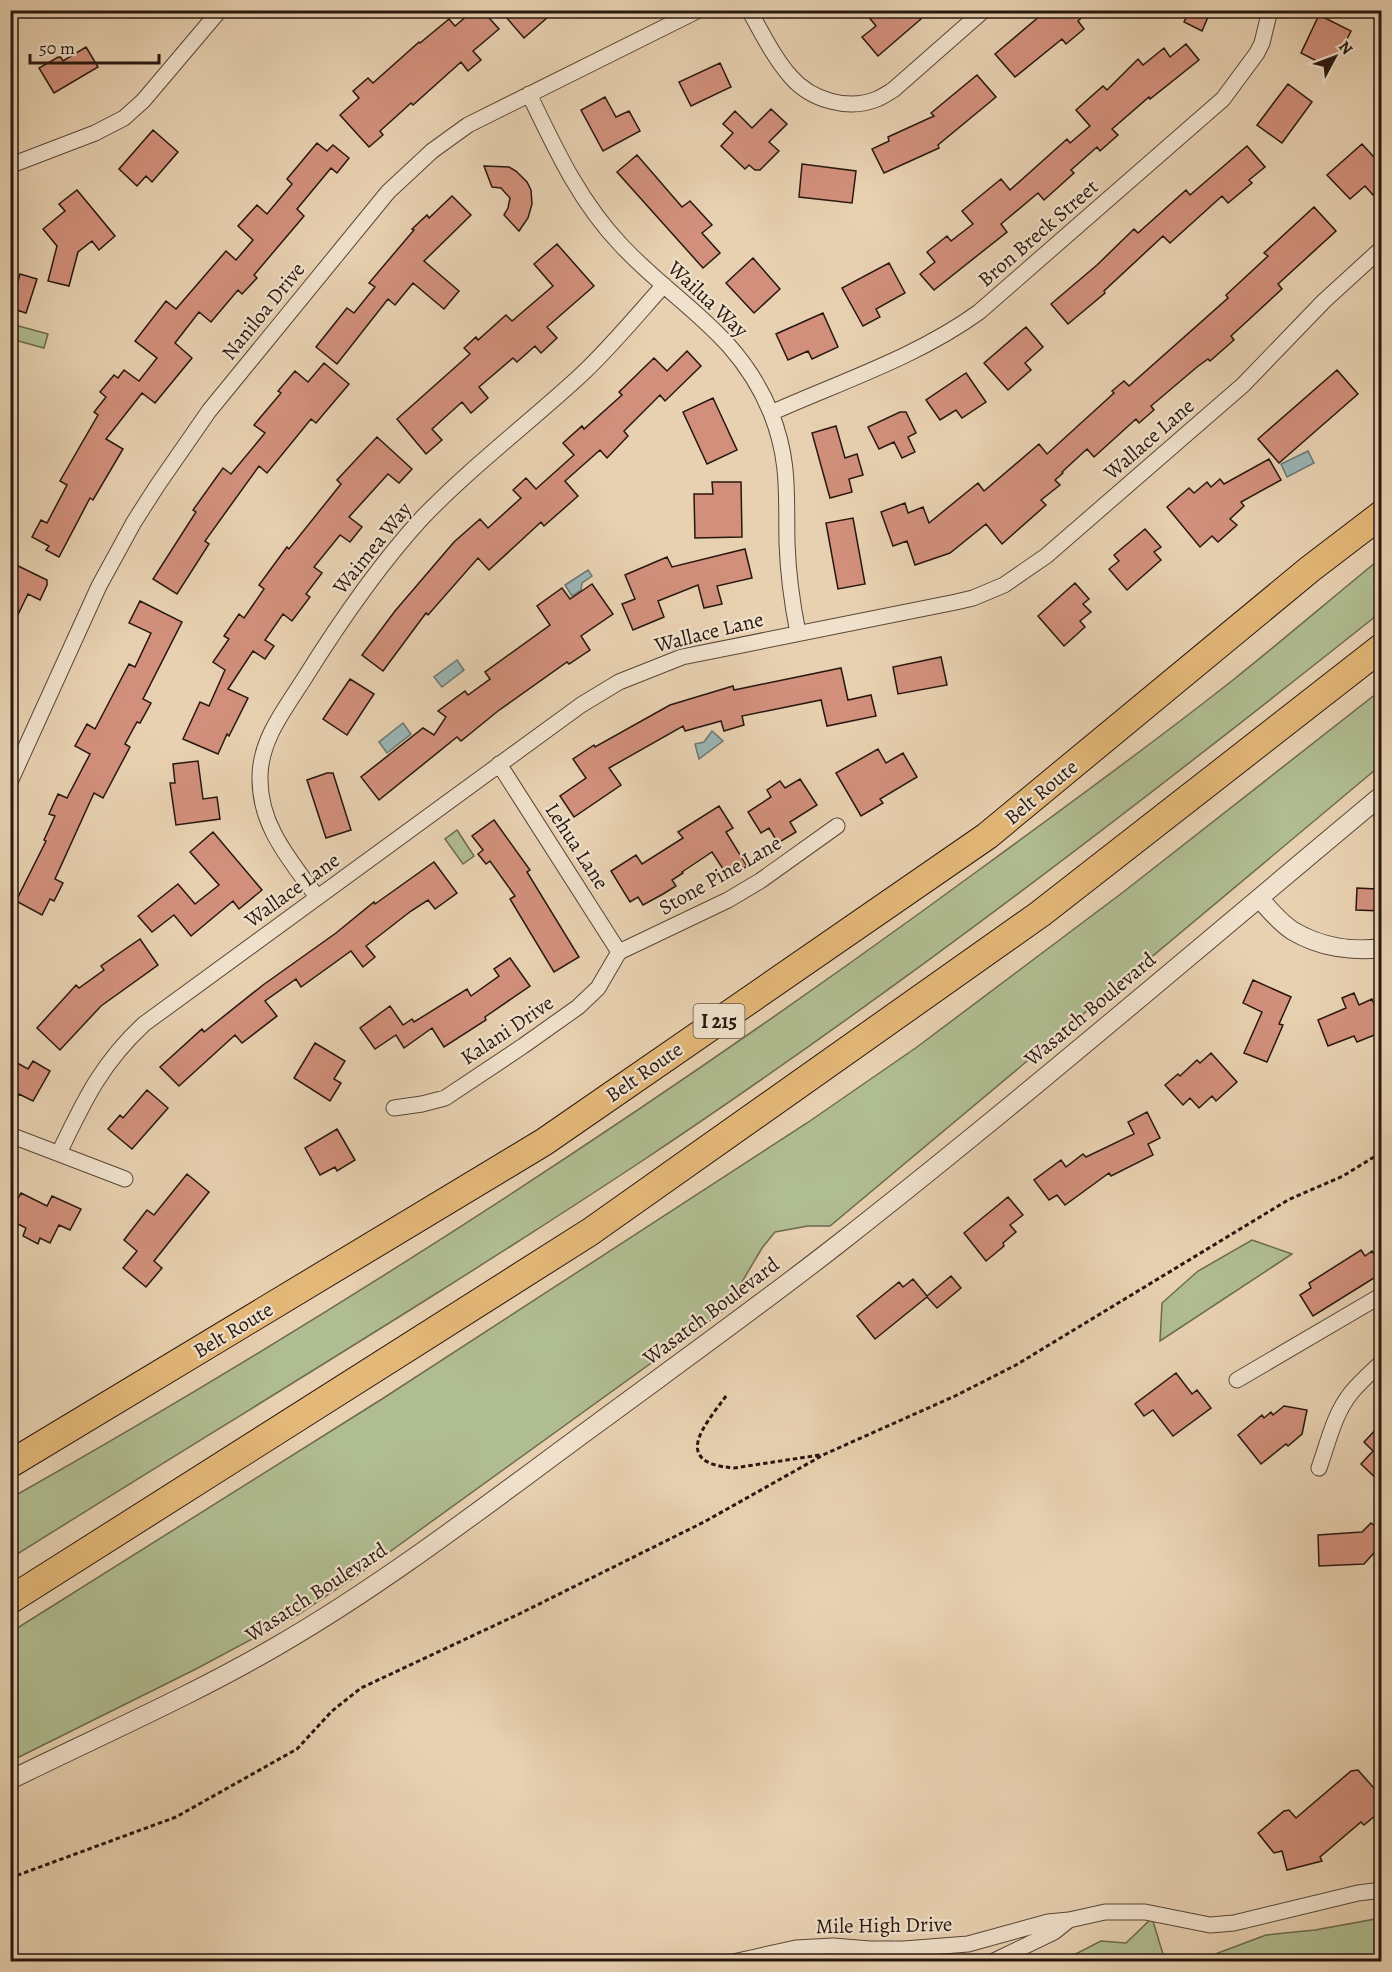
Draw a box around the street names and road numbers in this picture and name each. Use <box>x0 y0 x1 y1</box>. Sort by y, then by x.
street label: Bron Breck Street <box>972 173 1104 293</box>
street label: Wailua Way <box>661 254 755 344</box>
street label: Naniloa Drive <box>215 256 311 366</box>
street label: Wallace Lane <box>1097 392 1200 487</box>
street label: Waimea Way <box>326 496 418 601</box>
street label: Wallace Lane <box>651 605 766 659</box>
street label: Belt Route <box>998 753 1084 831</box>
street label: Lehua Lane <box>539 797 615 895</box>
street label: Stone Pine Lane <box>654 829 786 921</box>
street label: Wallace Lane <box>238 846 345 935</box>
street label: Wasatch Boulevard <box>1018 945 1162 1073</box>
street label: Kalani Drive <box>455 989 559 1071</box>
road number: I 215 <box>694 1004 744 1038</box>
street label: Belt Route <box>600 1035 688 1109</box>
street label: Wasatch Boulevard <box>636 1250 785 1372</box>
street label: Belt Route <box>188 1295 278 1365</box>
street label: Wasatch Boulevard <box>239 1535 393 1649</box>
street label: Mile High Drive <box>815 1910 953 1940</box>

